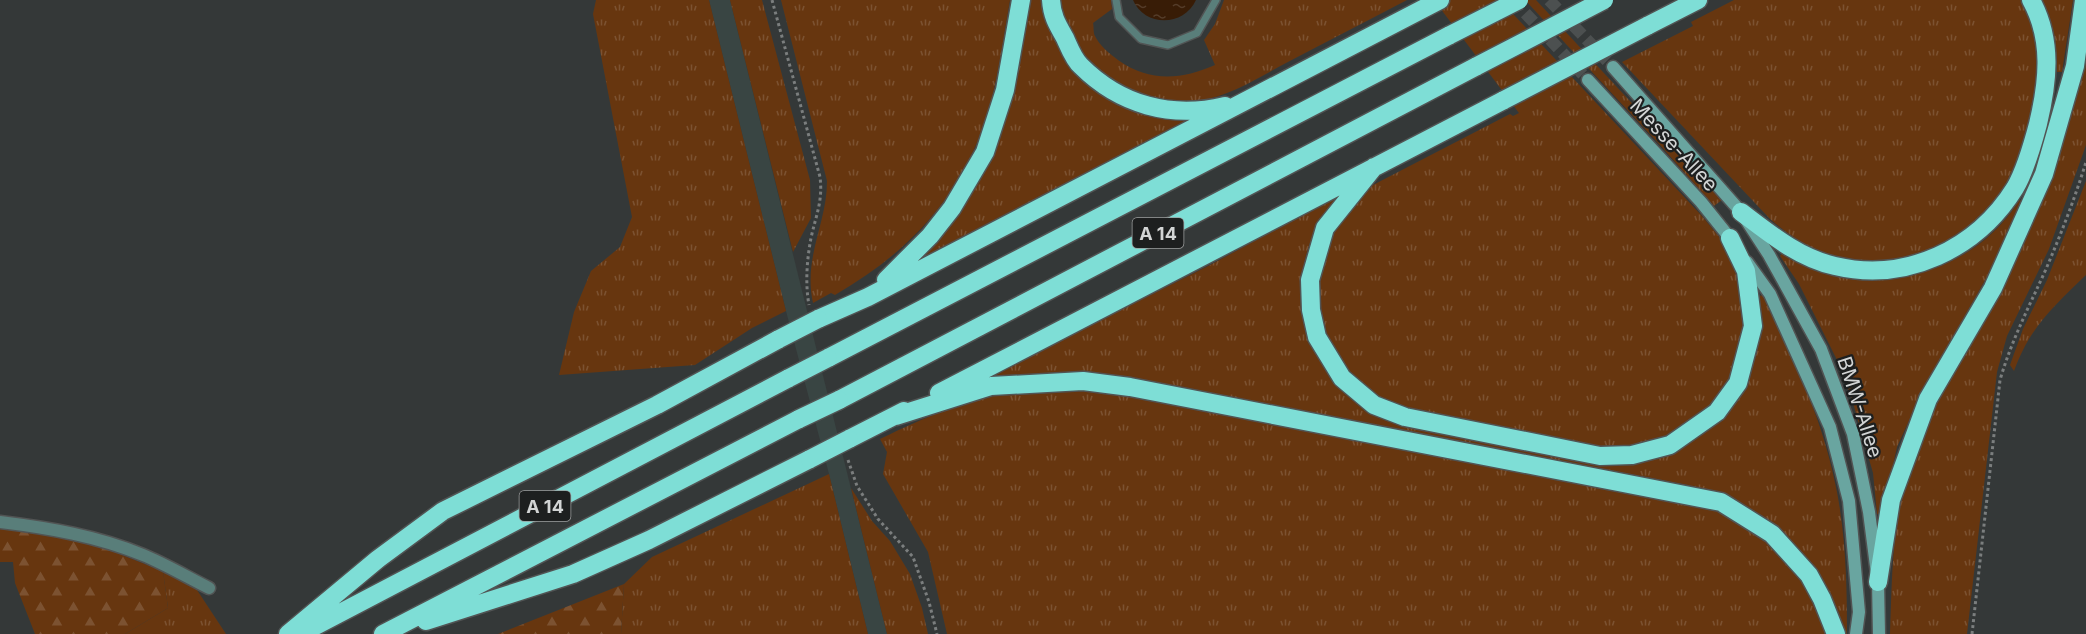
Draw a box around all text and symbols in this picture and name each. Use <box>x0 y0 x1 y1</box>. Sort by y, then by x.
street label: Messe-Allee <box>1625 94 1723 196</box>
road number: A 14 <box>1132 218 1184 248</box>
street label: BMW-Allee <box>1832 353 1888 461</box>
road number: A 14 <box>520 491 570 521</box>

